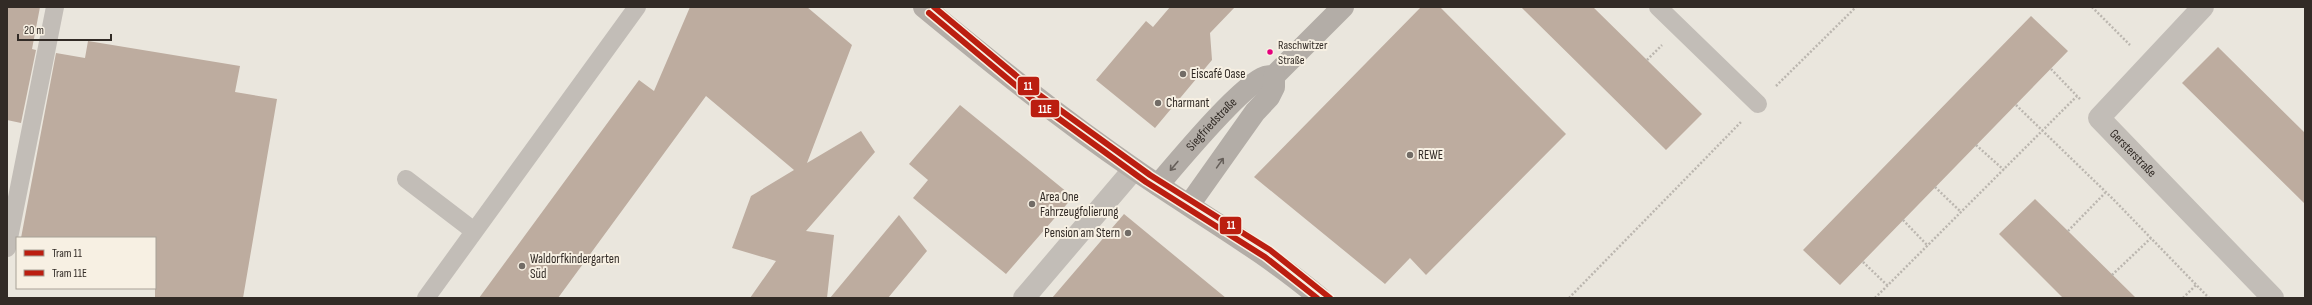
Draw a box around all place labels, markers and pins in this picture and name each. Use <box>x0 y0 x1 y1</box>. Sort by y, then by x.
place label: Raschwitzer Straße <box>1278 38 1328 68</box>
marker: Raschwitzer Straße <box>1265 47 1275 57</box>
place label: Eiscafé Oase <box>1191 66 1245 82</box>
marker: Eiscafé Oase <box>1178 69 1188 79</box>
place label: Charmant <box>1166 95 1210 111</box>
marker: Charmant <box>1153 98 1163 108</box>
place label: REWE <box>1418 147 1443 163</box>
marker: REWE <box>1405 150 1415 160</box>
place label: Area One Fahrzeugfolierung <box>1039 189 1118 220</box>
marker: Area One Fahrzeugfolierung <box>1027 199 1037 209</box>
place label: Pension am Stern <box>1044 225 1120 241</box>
marker: Pension am Stern <box>1123 228 1133 238</box>
place label: Waldorfkindergarten Süd <box>530 251 620 282</box>
marker: Waldorfkindergarten Süd <box>517 261 527 271</box>

